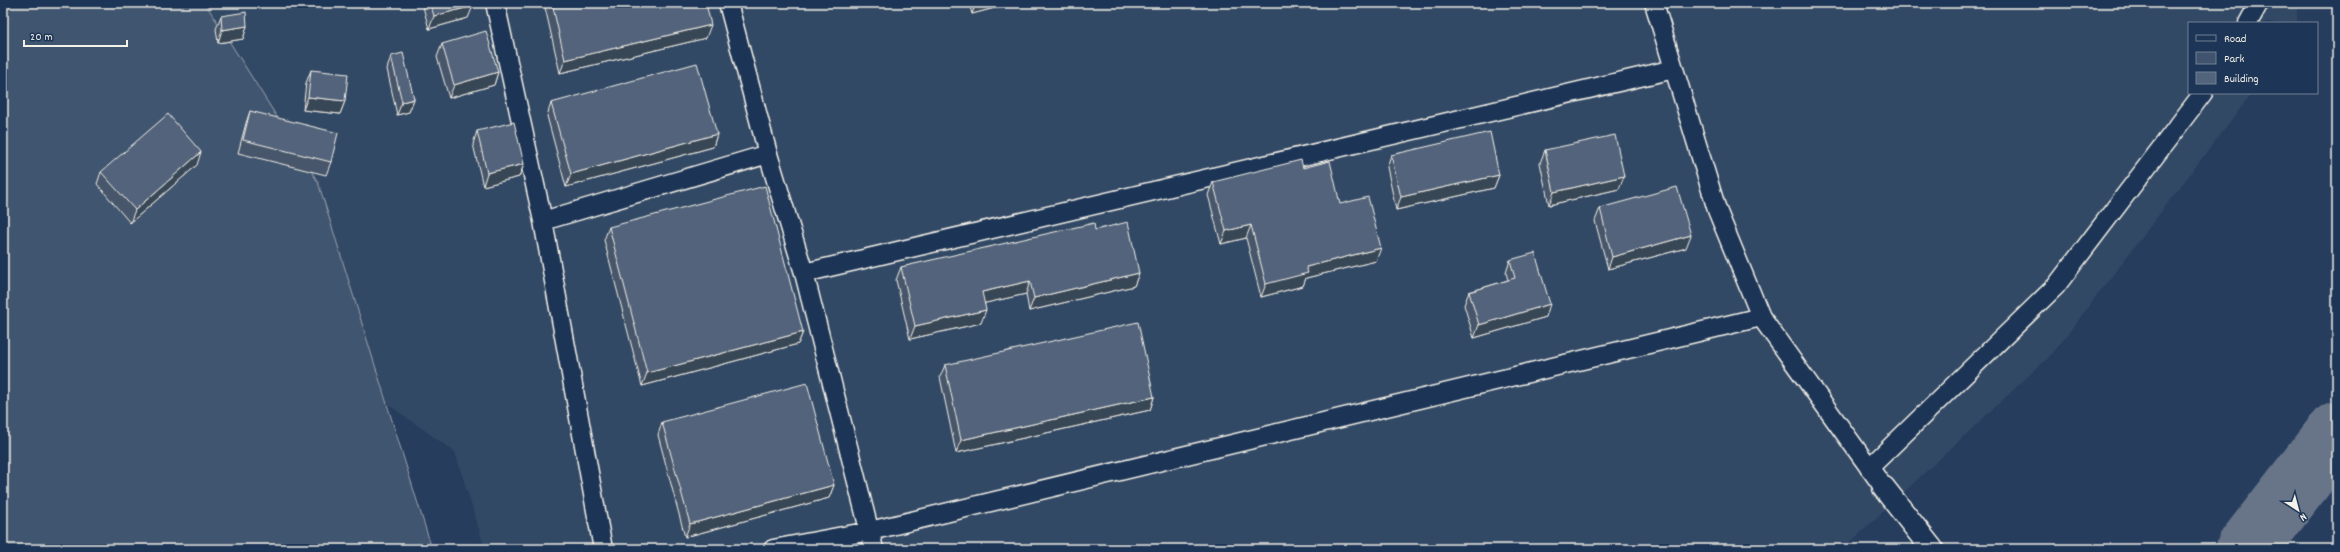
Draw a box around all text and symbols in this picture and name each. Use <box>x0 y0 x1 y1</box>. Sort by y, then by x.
scale bar <box>24 22 127 48</box>
legend <box>2188 22 2318 94</box>
text: 20 m <box>30 29 53 46</box>
text: Road <box>2224 31 2246 48</box>
text: Park <box>2224 51 2245 68</box>
text: Building <box>2224 71 2259 88</box>
north arrow <box>2278 490 2318 530</box>
text: N <box>2295 508 2310 525</box>

